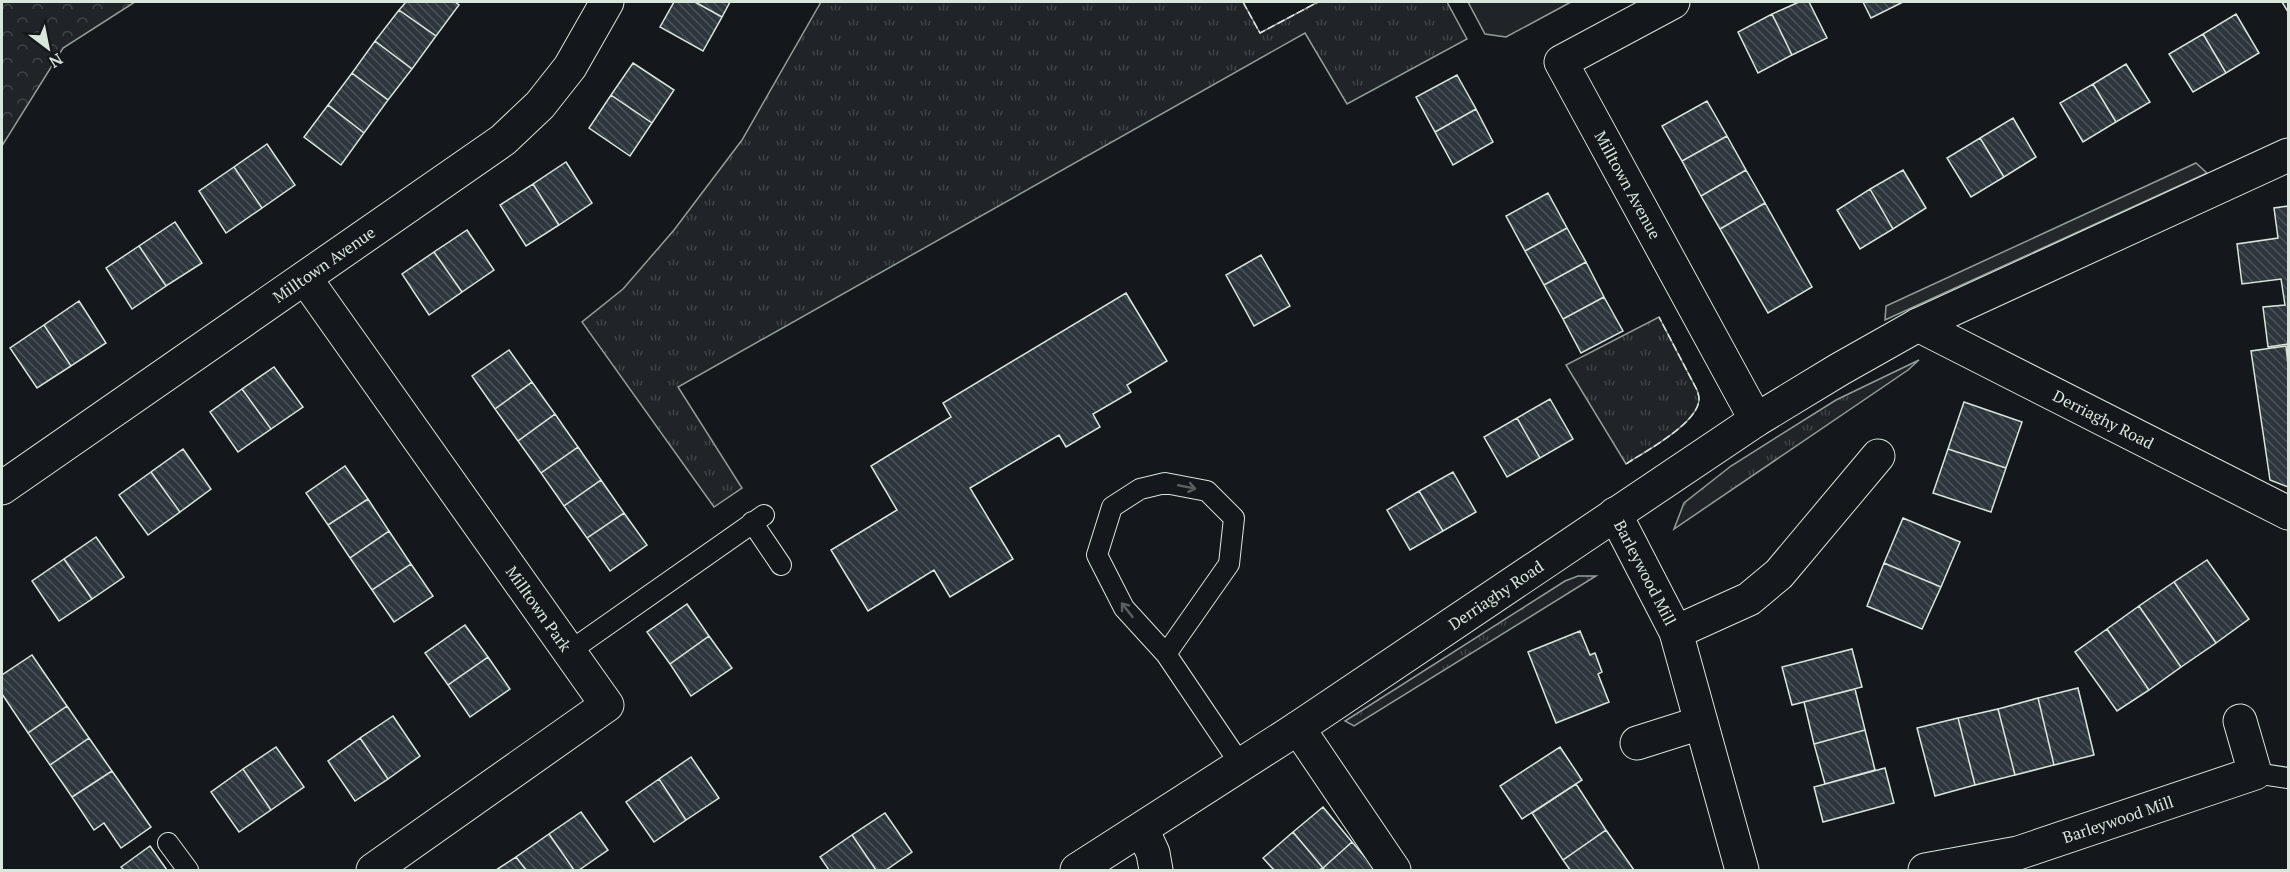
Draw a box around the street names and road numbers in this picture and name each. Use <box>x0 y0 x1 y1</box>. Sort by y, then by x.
street label: Milltown Avenue <box>1590 127 1666 243</box>
street label: Milltown Avenue <box>268 221 380 308</box>
street label: Derriaghy Road <box>2049 384 2158 454</box>
street label: Barleywood Mill <box>1609 516 1682 629</box>
street label: Derriaghy Road <box>1444 555 1548 635</box>
street label: Milltown Park <box>501 561 577 656</box>
street label: Barleywood Mill <box>2060 790 2176 848</box>

